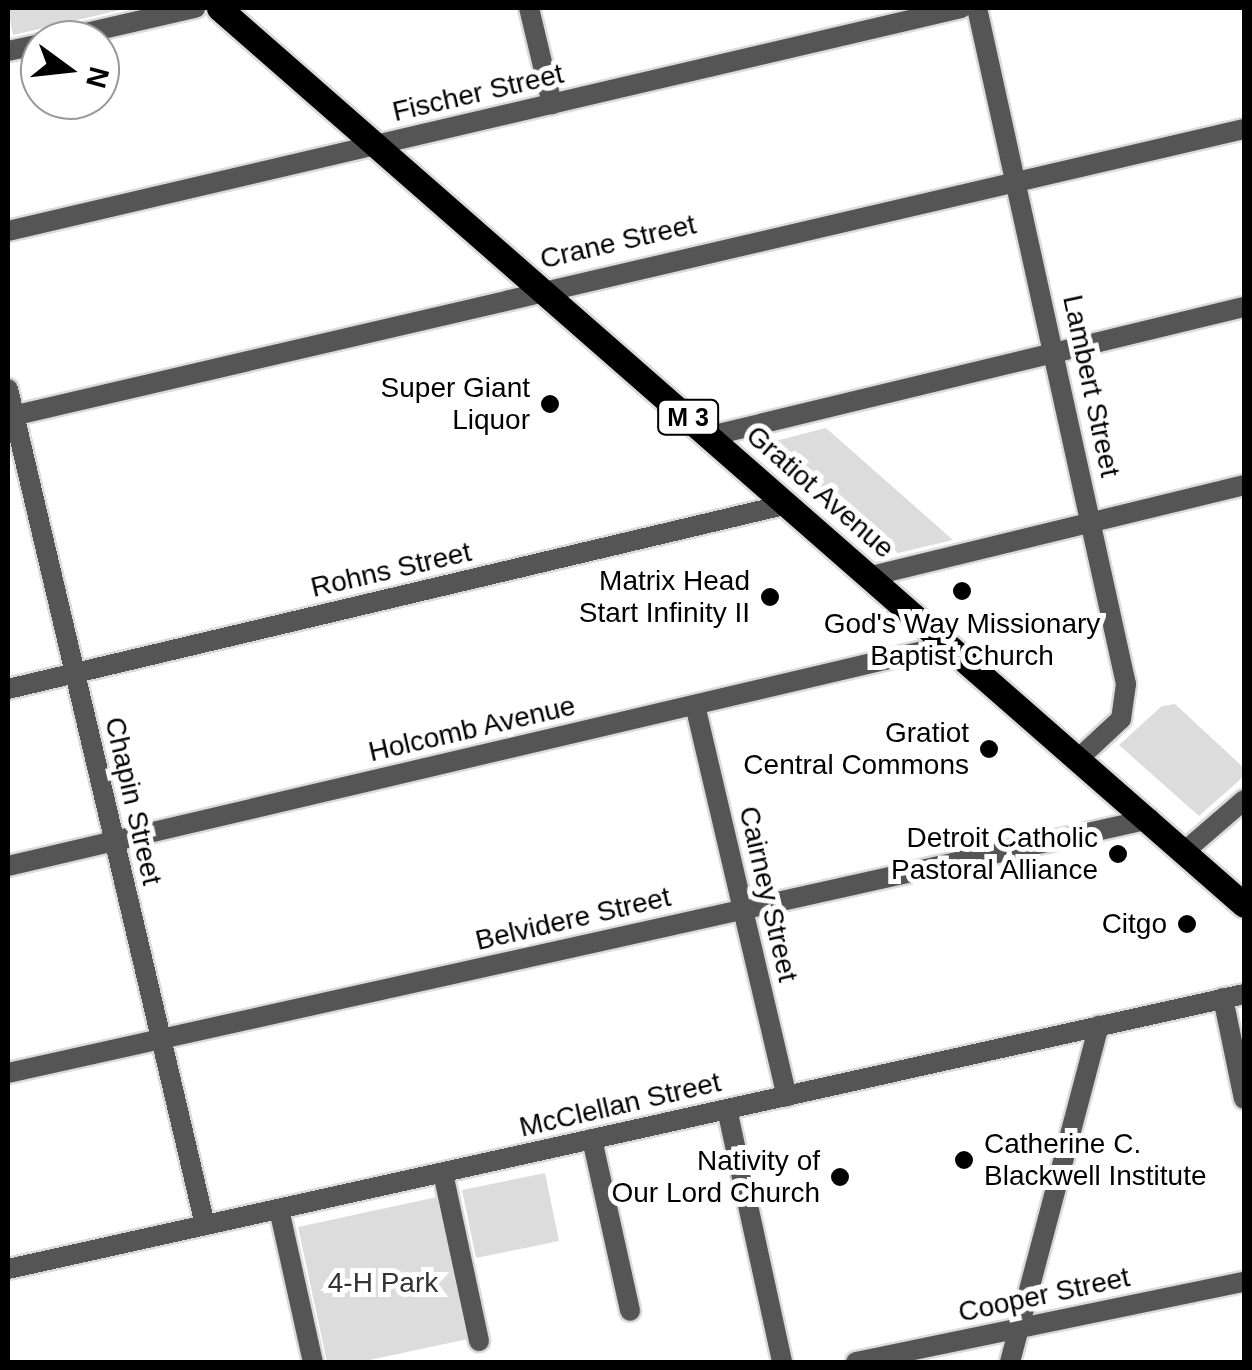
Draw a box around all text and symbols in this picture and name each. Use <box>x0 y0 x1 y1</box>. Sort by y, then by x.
north arrow <box>20 20 120 120</box>
street label: Fischer Street <box>389 57 567 129</box>
text: N <box>80 64 115 91</box>
street label: Crane Street <box>537 208 699 276</box>
street label: Lambert Street <box>1055 292 1127 480</box>
place label: Super Giant Liquor <box>381 371 530 437</box>
marker: Super Giant Liquor <box>539 393 561 415</box>
road number: M 3 <box>656 397 720 437</box>
street label: Gratiot Avenue <box>739 418 901 566</box>
street label: Rohns Street <box>308 535 474 605</box>
place label: Matrix Head Start Infinity II <box>579 564 750 630</box>
marker: God's Way Missionary Baptist Church <box>951 580 973 602</box>
marker: Matrix Head Start Infinity II <box>759 586 781 608</box>
place label: God's Way Missionary Baptist Church <box>824 607 1100 673</box>
street label: Holcomb Avenue <box>365 689 579 769</box>
street label: Chapin Street <box>97 714 169 888</box>
place label: Gratiot Central Commons <box>743 716 969 782</box>
marker: Gratiot Central Commons <box>978 738 1000 760</box>
street label: Cairney Street <box>732 803 804 985</box>
place label: Detroit Catholic Pastoral Alliance <box>889 821 1098 887</box>
marker: Detroit Catholic Pastoral Alliance <box>1107 843 1129 865</box>
street label: Belvidere Street <box>472 880 674 958</box>
place label: Citgo <box>1102 907 1167 941</box>
marker: Citgo <box>1176 913 1198 935</box>
street label: McClellan Street <box>516 1066 724 1144</box>
place label: Catherine C. Blackwell Institute <box>984 1127 1207 1193</box>
place label: Nativity of Our Lord Church <box>611 1144 820 1210</box>
marker: Catherine C. Blackwell Institute <box>953 1149 975 1171</box>
marker: Nativity of Our Lord Church <box>829 1166 851 1188</box>
street label: Cooper Street <box>955 1260 1133 1330</box>
park label: 4-H Park <box>328 1266 438 1300</box>

